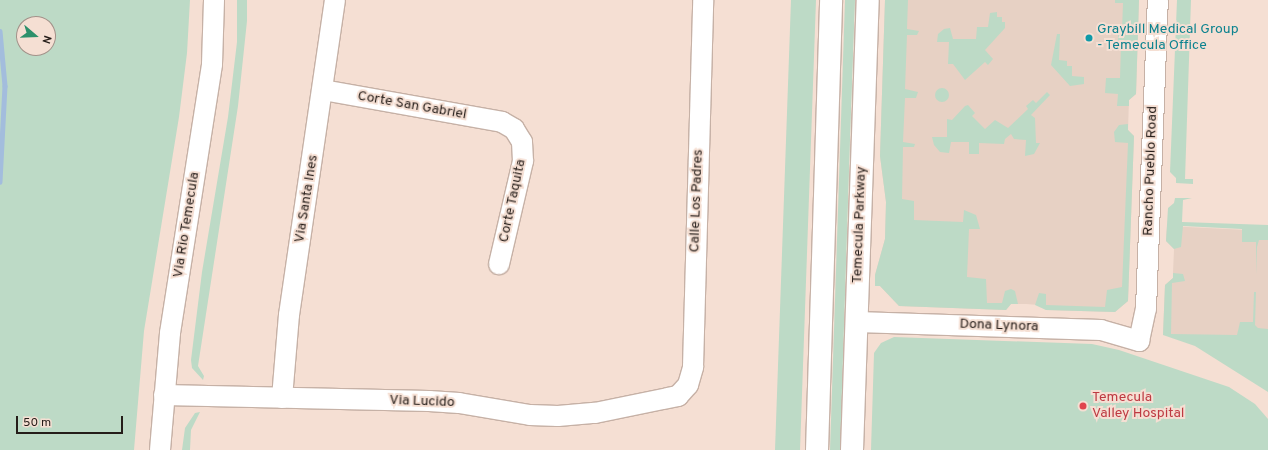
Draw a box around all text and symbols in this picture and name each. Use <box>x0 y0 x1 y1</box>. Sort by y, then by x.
north arrow <box>16 16 56 56</box>
place label: Graybill Medical Group - Temecula Office <box>1097 22 1239 54</box>
marker: Graybill Medical Group - Temecula Office <box>1084 33 1094 43</box>
text: N <box>38 34 54 46</box>
street label: Corte San Gabriel <box>356 88 468 124</box>
street label: Rancho Pueblo Road <box>1140 106 1162 236</box>
street label: Calle Los Padres <box>687 149 707 253</box>
street label: Via Santa Ines <box>292 154 322 244</box>
street label: Corte Taquita <box>496 158 530 244</box>
street label: Temecula Parkway <box>850 166 870 284</box>
street label: Via Rio Temecula <box>170 171 204 279</box>
street label: Dona Lynora <box>959 316 1039 336</box>
place label: Temecula Valley Hospital <box>1092 390 1185 422</box>
street label: Via Lucido <box>389 392 455 412</box>
marker: Temecula Valley Hospital <box>1077 400 1089 412</box>
scale bar <box>18 408 125 434</box>
text: 50 m <box>23 415 51 431</box>

